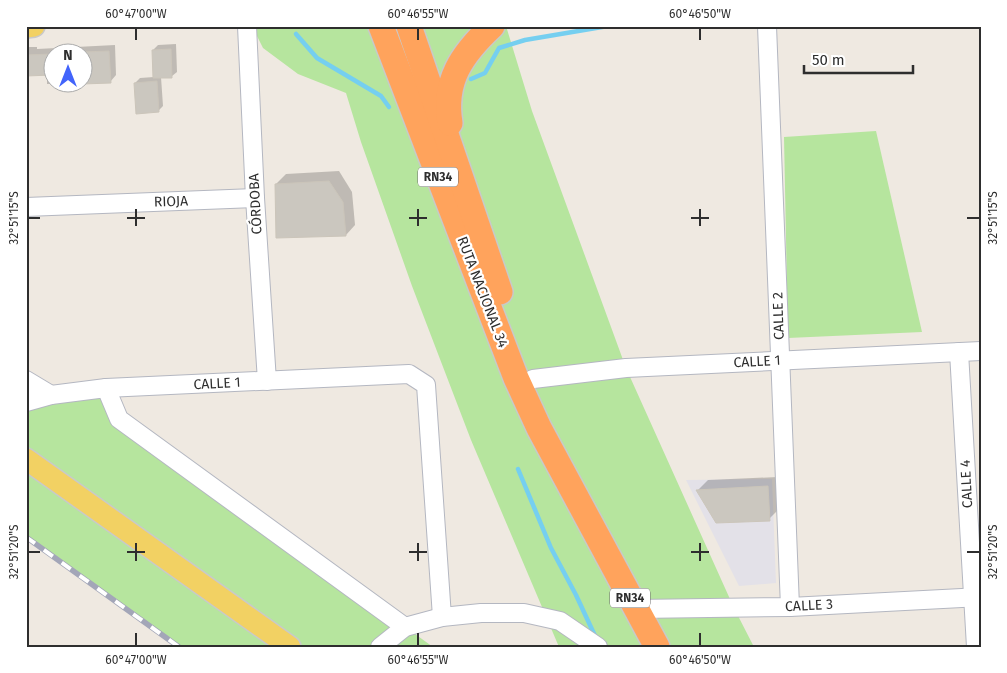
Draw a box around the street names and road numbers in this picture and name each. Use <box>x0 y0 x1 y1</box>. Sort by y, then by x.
road number: RN34 <box>418 168 458 186</box>
street label: CÓRDOBA <box>244 173 266 235</box>
street label: RIOJA <box>153 192 189 211</box>
street label: RUTA NACIONAL 34 <box>454 234 512 351</box>
street label: CALLE 2 <box>769 292 788 340</box>
street label: CALLE 1 <box>733 352 781 371</box>
street label: CALLE 1 <box>193 374 241 393</box>
street label: CALLE 4 <box>957 459 976 509</box>
road number: RN34 <box>610 588 650 608</box>
street label: CALLE 3 <box>785 596 833 615</box>

